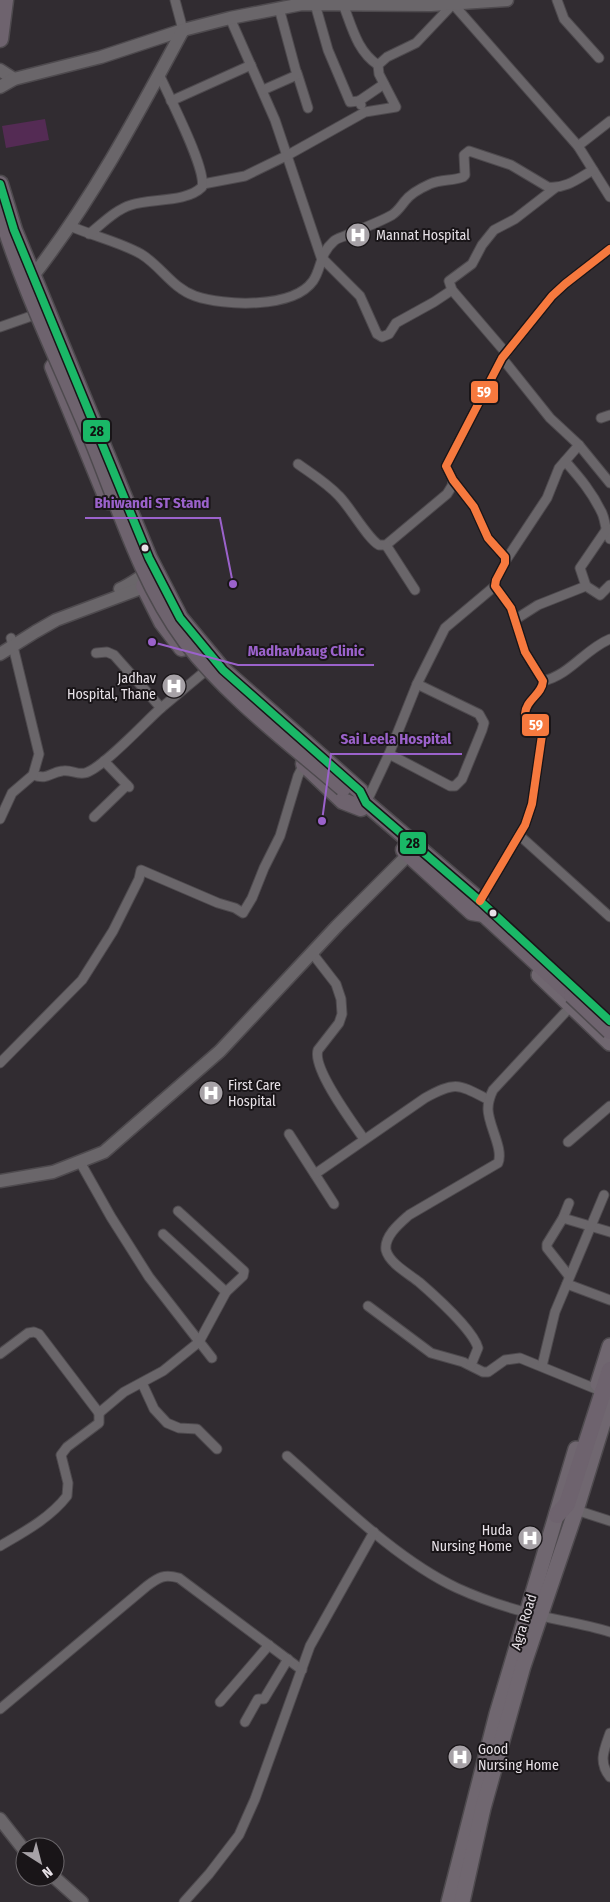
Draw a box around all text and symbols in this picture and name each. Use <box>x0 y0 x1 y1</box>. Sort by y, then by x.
hospital icon: Mannat Hospital <box>345 222 371 248</box>
place label: Mannat Hospital <box>376 227 470 244</box>
line badge: 59 <box>470 380 499 404</box>
text: 59 <box>477 384 491 401</box>
line badge: 28 <box>82 419 111 443</box>
text: 28 <box>89 423 105 440</box>
callout: Bhiwandi ST Stand <box>85 488 220 518</box>
text: Bhiwandi ST Stand <box>94 494 210 512</box>
unlabelled marker <box>140 543 150 553</box>
callout: Madhavbaug Clinic <box>238 635 374 665</box>
text: Madhavbaug Clinic <box>248 642 365 660</box>
place label: Jadhav Hospital, Thane <box>67 670 157 703</box>
hospital icon: Jadhav Hospital, Thane <box>161 673 187 699</box>
line badge: 59 <box>521 713 550 737</box>
text: 59 <box>529 717 543 734</box>
callout: Sai Leela Hospital <box>331 724 462 754</box>
text: Sai Leela Hospital <box>341 730 452 748</box>
line badge: 28 <box>399 831 427 855</box>
text: 28 <box>405 835 421 852</box>
unlabelled marker <box>488 908 498 918</box>
place label: First Care Hospital <box>228 1077 281 1110</box>
hospital icon: First Care Hospital <box>198 1080 224 1106</box>
place label: Huda Nursing Home <box>431 1522 512 1555</box>
hospital icon: Huda Nursing Home <box>517 1525 543 1551</box>
street label: Agra Road <box>507 1592 541 1652</box>
place label: Good Nursing Home <box>478 1741 559 1774</box>
hospital icon: Good Nursing Home <box>447 1744 473 1770</box>
north arrow <box>15 1837 65 1887</box>
text: N <box>39 1863 56 1881</box>

